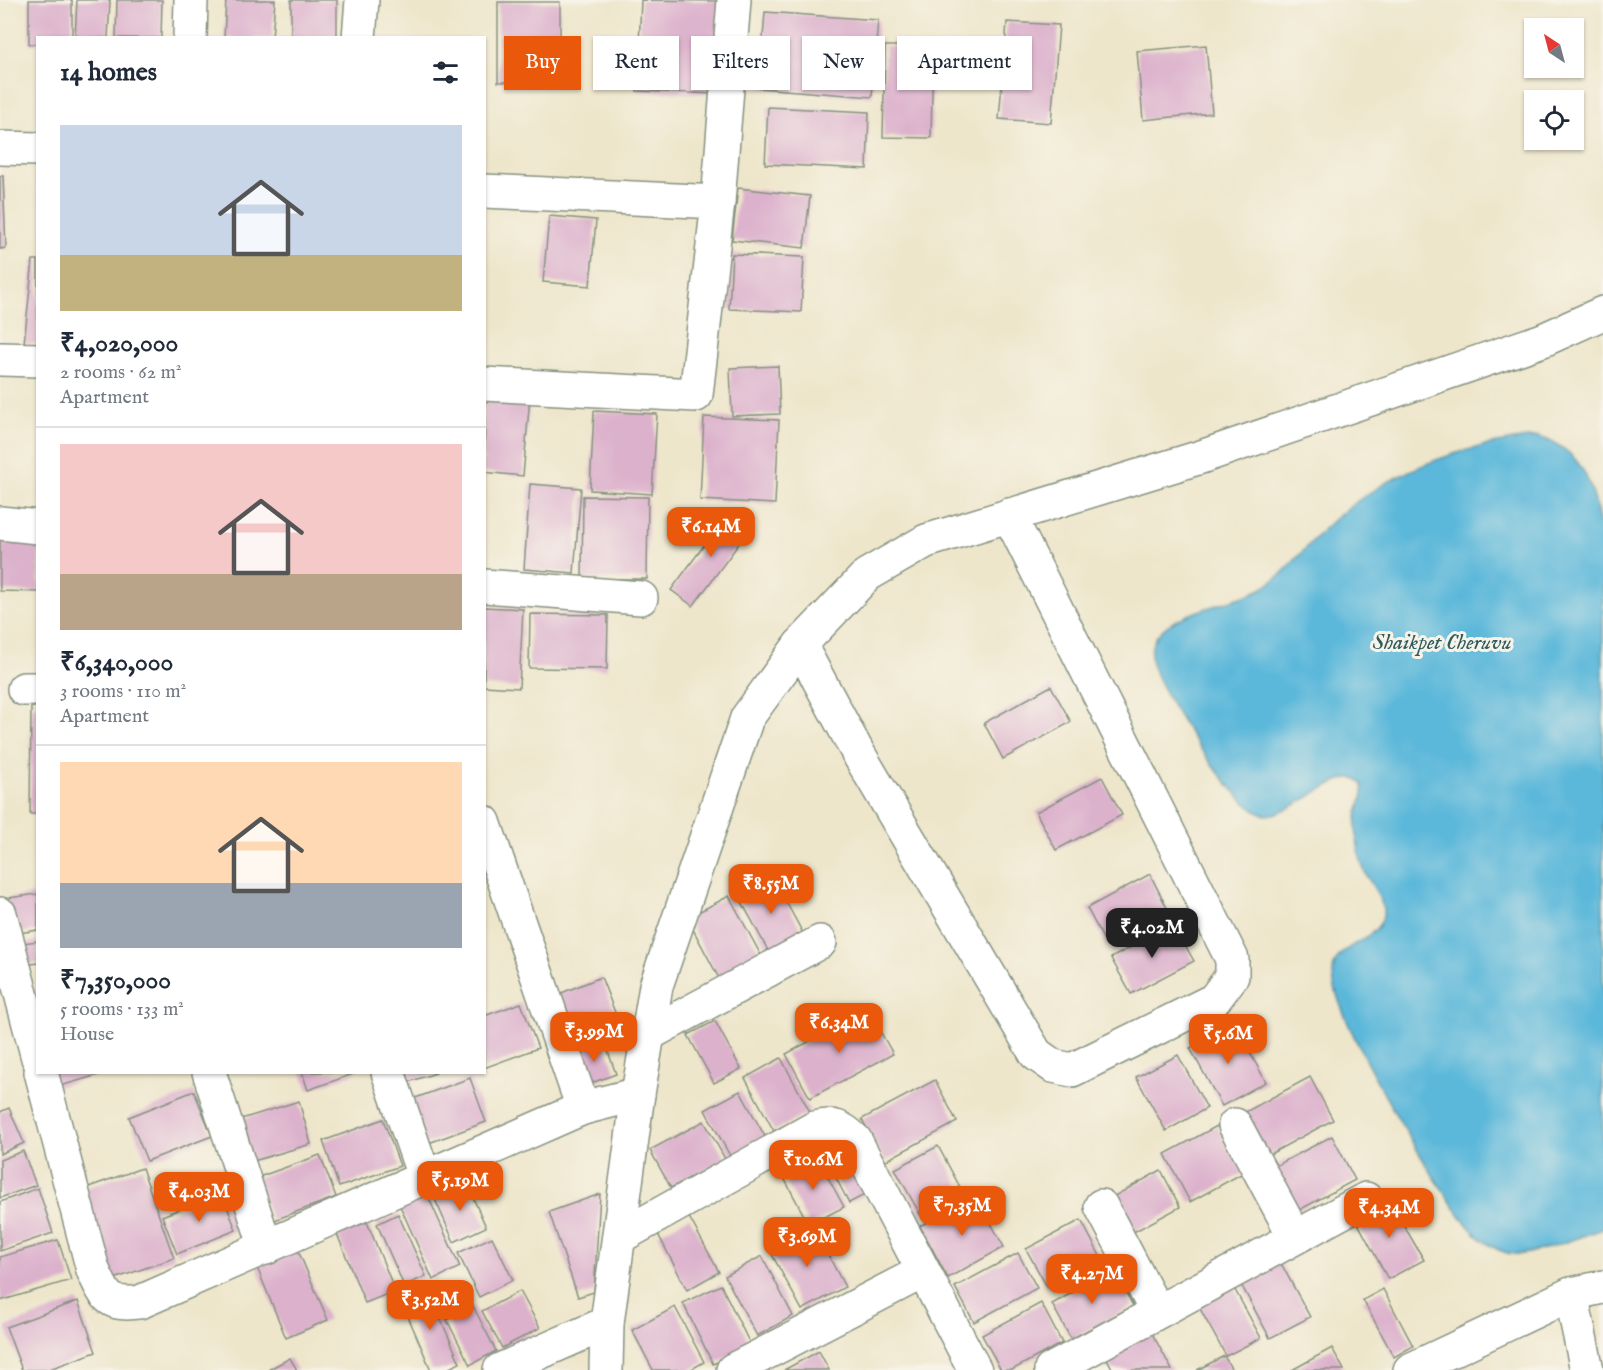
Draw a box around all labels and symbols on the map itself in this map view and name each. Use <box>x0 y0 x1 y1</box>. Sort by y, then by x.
north arrow <box>1524 18 1584 78</box>
pin: ₹6.14M <box>662 507 760 558</box>
water label: Shaikpet Cheruvu <box>1373 629 1511 657</box>
pin: ₹8.55M <box>722 864 820 915</box>
pin: ₹4.02M <box>1103 908 1201 959</box>
pin: ₹6.34M <box>790 1003 888 1054</box>
pin: ₹3.99M <box>545 1012 643 1063</box>
pin: ₹5.6M <box>1186 1014 1270 1065</box>
pin: ₹10.6M <box>764 1140 862 1191</box>
pin: ₹5.19M <box>411 1161 509 1212</box>
pin: ₹4.03M <box>150 1172 248 1223</box>
pin: ₹7.35M <box>913 1186 1011 1237</box>
pin: ₹4.34M <box>1340 1188 1438 1239</box>
pin: ₹3.69M <box>758 1217 856 1268</box>
pin: ₹4.27M <box>1043 1254 1141 1305</box>
pin: ₹3.52M <box>381 1280 479 1331</box>

